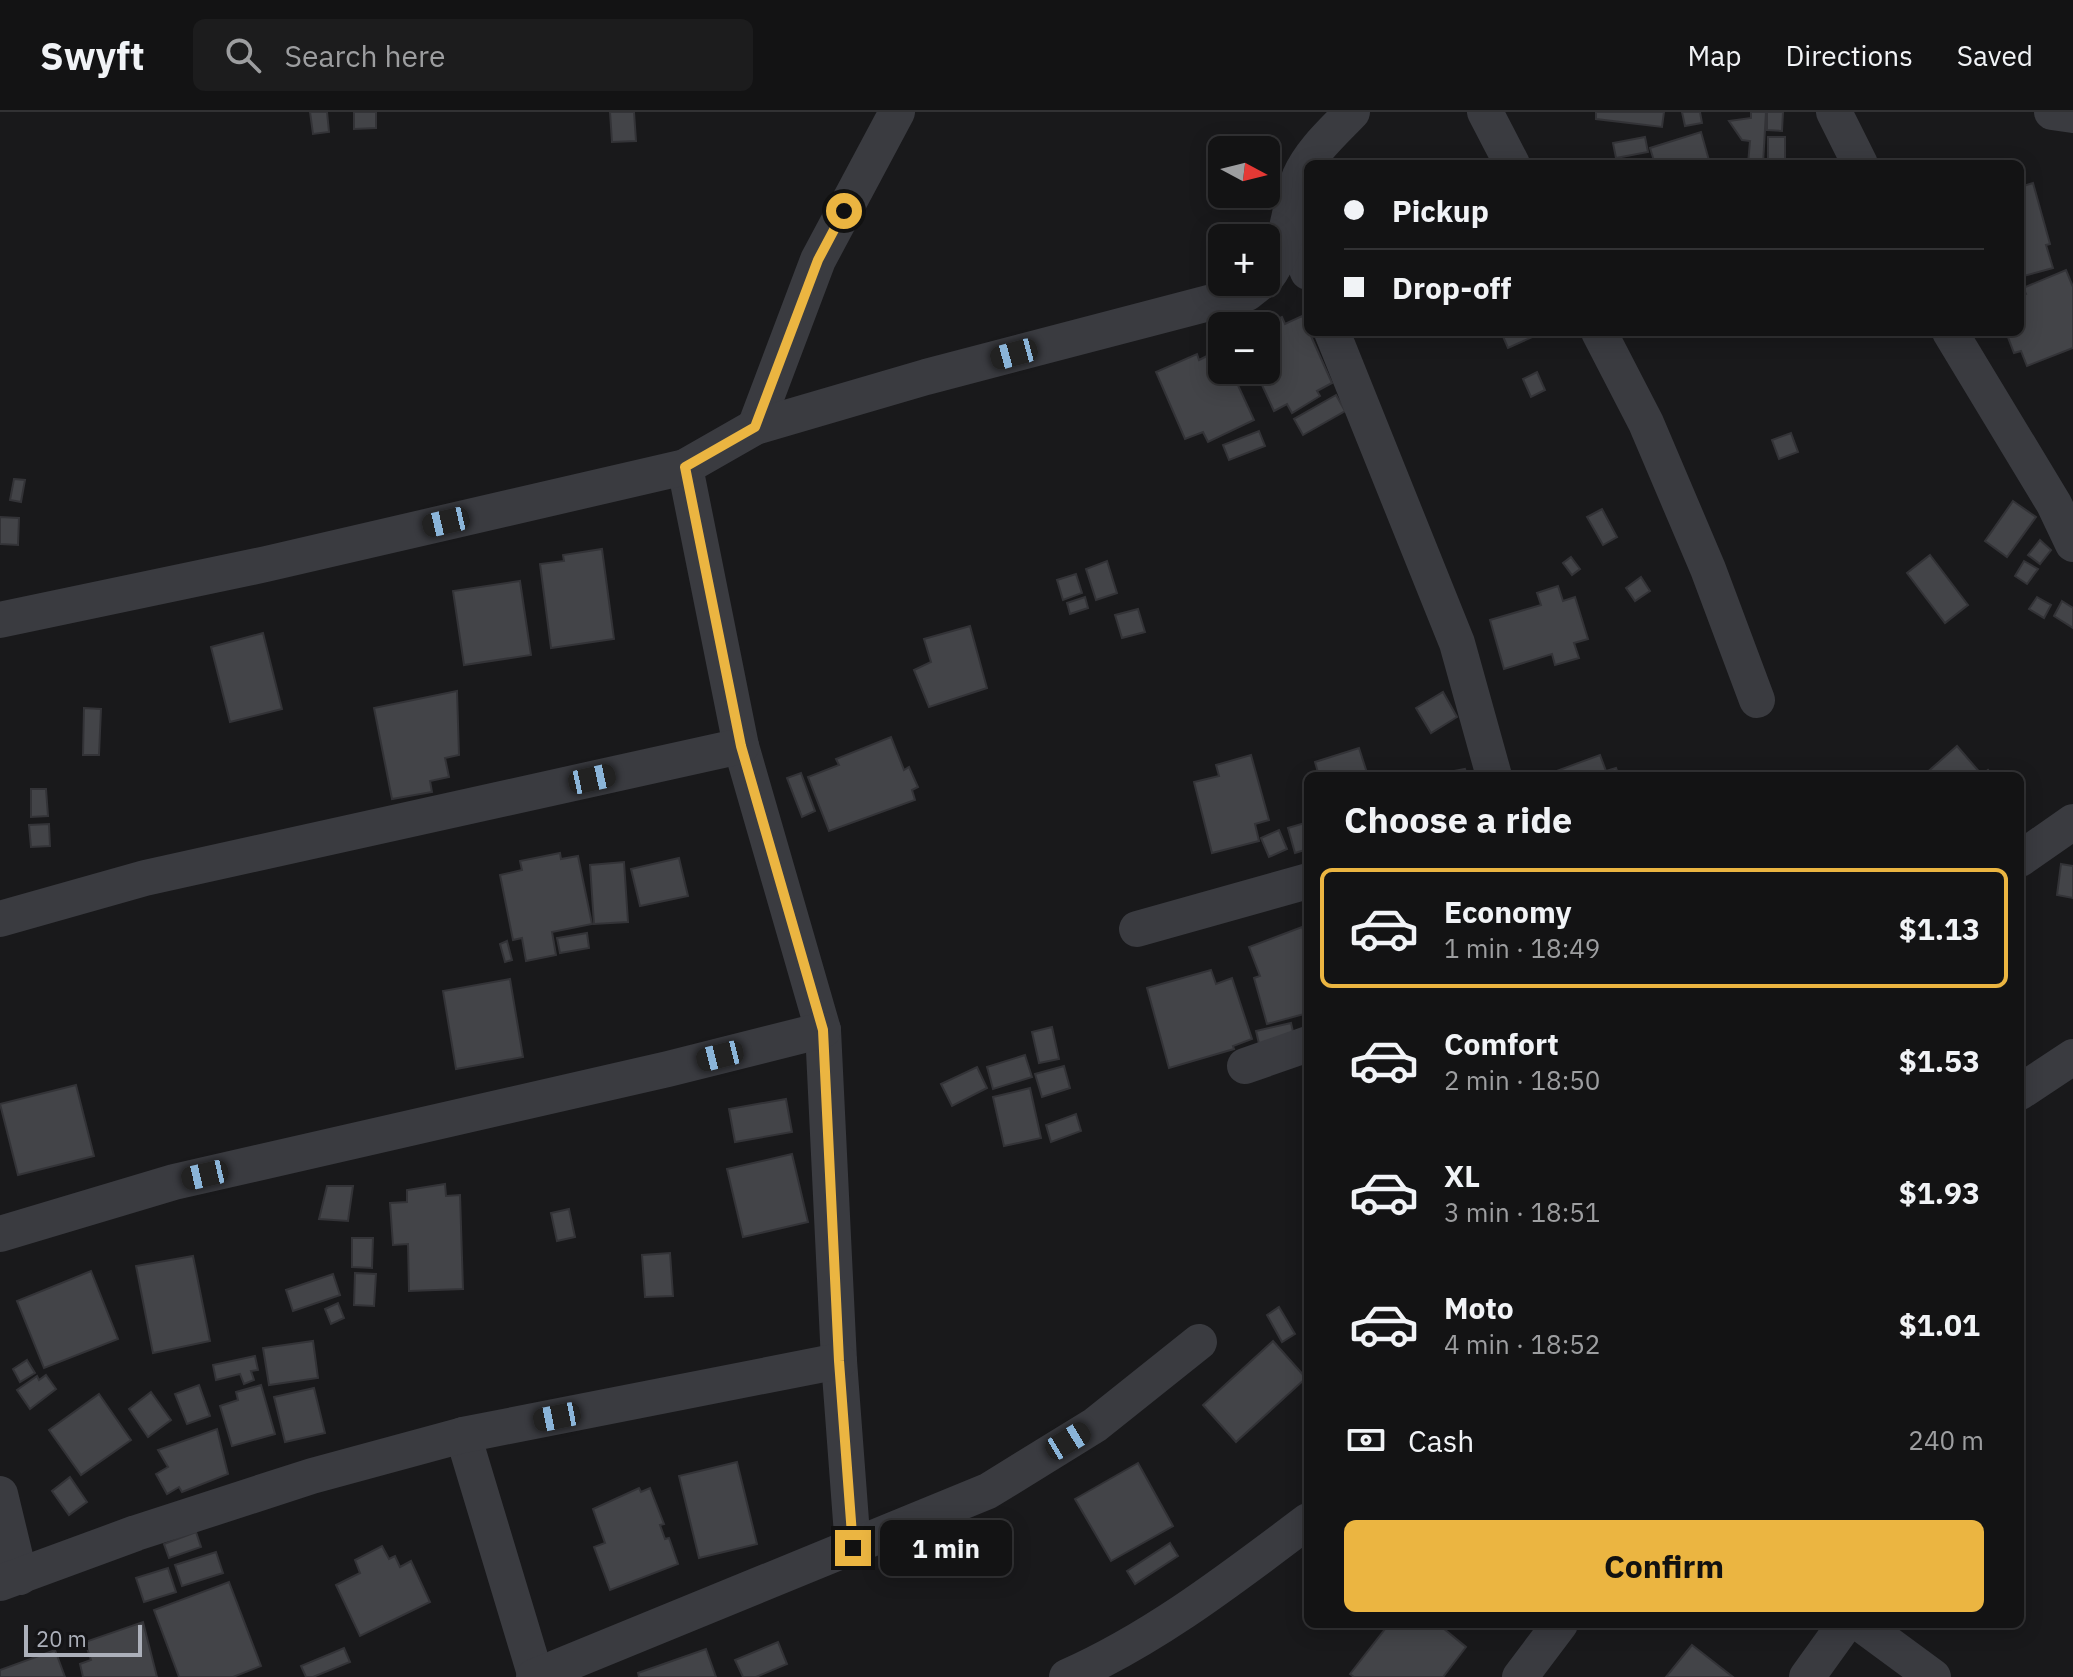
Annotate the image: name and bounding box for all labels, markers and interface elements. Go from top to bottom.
search box [193,19,753,91]
text: Swyft [40,31,145,80]
icon: search [221,33,265,77]
text: Search here [285,36,445,75]
text: Map [1687,37,1741,74]
text: Directions [1785,37,1913,74]
text: Saved [1957,37,2033,74]
north arrow [1208,136,1280,208]
map controls [1208,136,1280,384]
text: Pickup [1392,191,1489,230]
route start [826,193,862,229]
button: + [1208,224,1280,296]
text: Drop-off [1392,268,1511,307]
button: − [1208,312,1280,384]
car [988,336,1040,372]
car [420,505,472,539]
car [566,762,618,796]
text: Choose a ride [1344,796,1572,843]
icon: car [1348,892,1420,964]
text: Economy [1444,892,1572,931]
text: $1.13 [1899,909,1980,948]
text: 1 min · 18:49 [1444,931,1600,965]
icon: car [1348,1024,1420,1096]
text: Comfort [1444,1024,1559,1063]
car [694,1039,746,1073]
text: $1.53 [1899,1041,1980,1080]
text: 2 min · 18:50 [1444,1063,1600,1097]
icon: car [1348,1156,1420,1228]
text: XL [1444,1156,1480,1195]
car [179,1158,231,1192]
text: $1.93 [1899,1173,1980,1212]
text: 3 min · 18:51 [1444,1195,1600,1229]
icon: car [1348,1288,1420,1360]
text: Moto [1444,1288,1514,1327]
text: $1.01 [1899,1305,1980,1344]
text: 4 min · 18:52 [1444,1327,1600,1361]
car [531,1401,583,1433]
car [1041,1418,1095,1464]
icon: cash [1344,1418,1388,1462]
text: Cash [1408,1421,1474,1460]
text: 240 m [1908,1423,1984,1457]
callout: 1 min [881,1520,1013,1576]
button: Confirm [1344,1520,1984,1612]
route end [835,1530,871,1566]
text: 1 min [912,1531,980,1565]
scale bar [24,1621,142,1657]
text: 20 m [36,1624,87,1653]

